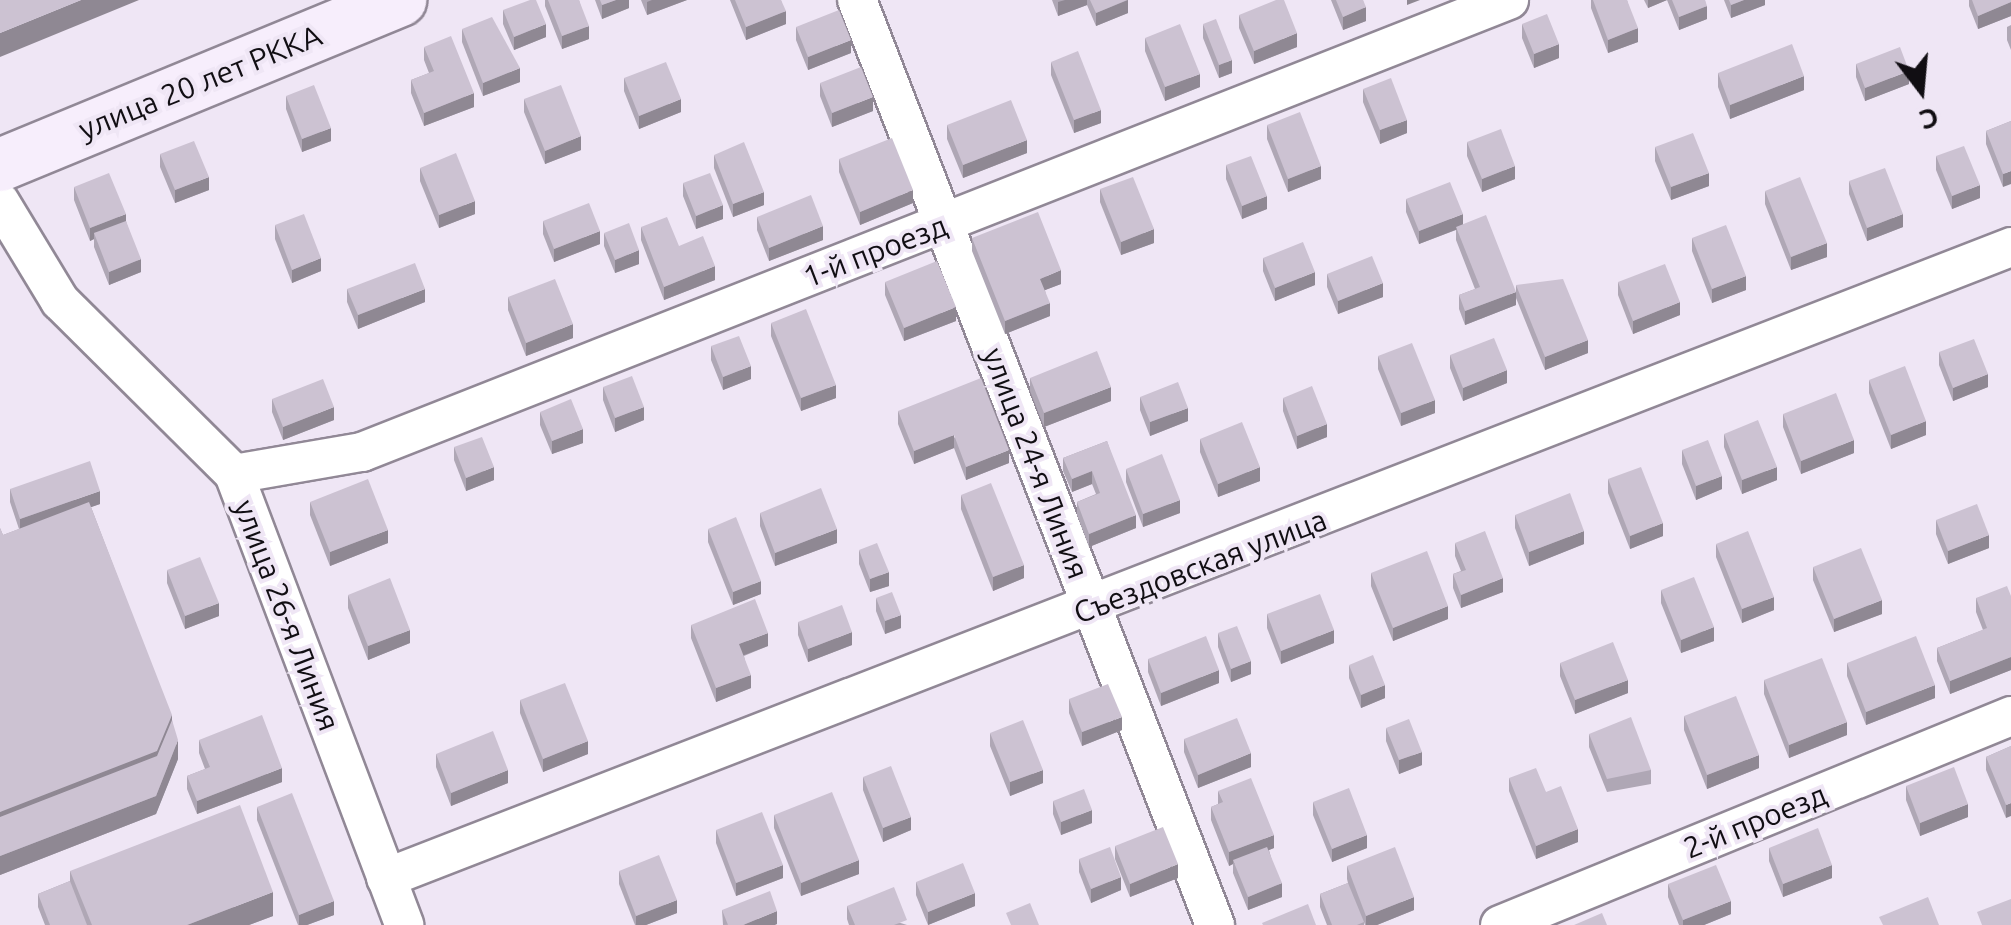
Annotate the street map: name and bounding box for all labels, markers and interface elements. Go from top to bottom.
street label: улица 20 лет РККА [73,17,327,147]
north arrow [1871,40,1971,140]
text: С [1917,102,1942,137]
street label: 1-й проезд [798,207,952,295]
street label: улица 24-я Линия [975,342,1097,584]
street label: улица 26-я Линия [226,494,348,736]
street label: Съездовская улица [1068,501,1332,631]
street label: 2-й проезд [1678,776,1832,866]

